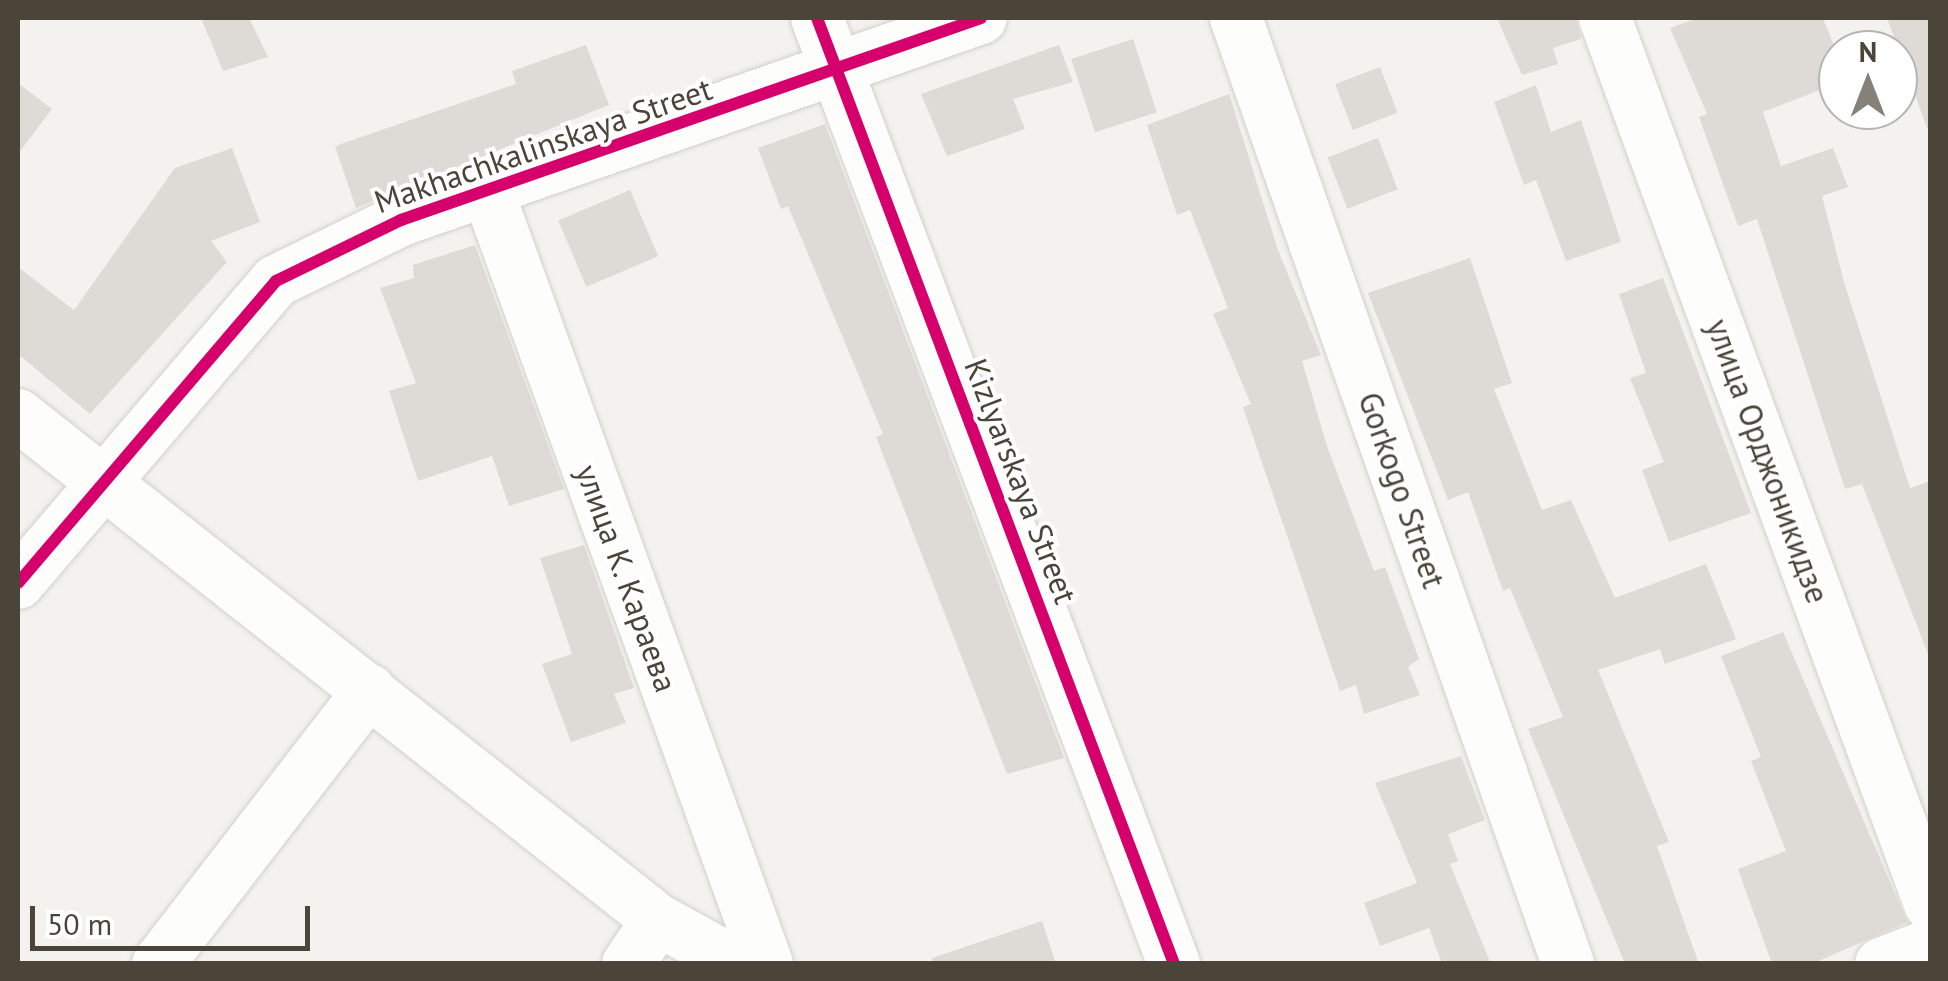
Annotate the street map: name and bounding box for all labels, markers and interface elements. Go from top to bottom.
north arrow [1818,30,1918,130]
text: N [1859,33,1877,70]
street label: Makhachkalinskaya Street [369,69,717,221]
street label: улица Орджоникидзе [1699,314,1837,608]
street label: Kizlyarskaya Street [957,353,1085,609]
street label: Gorkogo Street [1351,387,1453,593]
street label: улица К. Караева [568,458,686,698]
scale bar [35,886,315,948]
text: 50 m [47,904,112,943]

